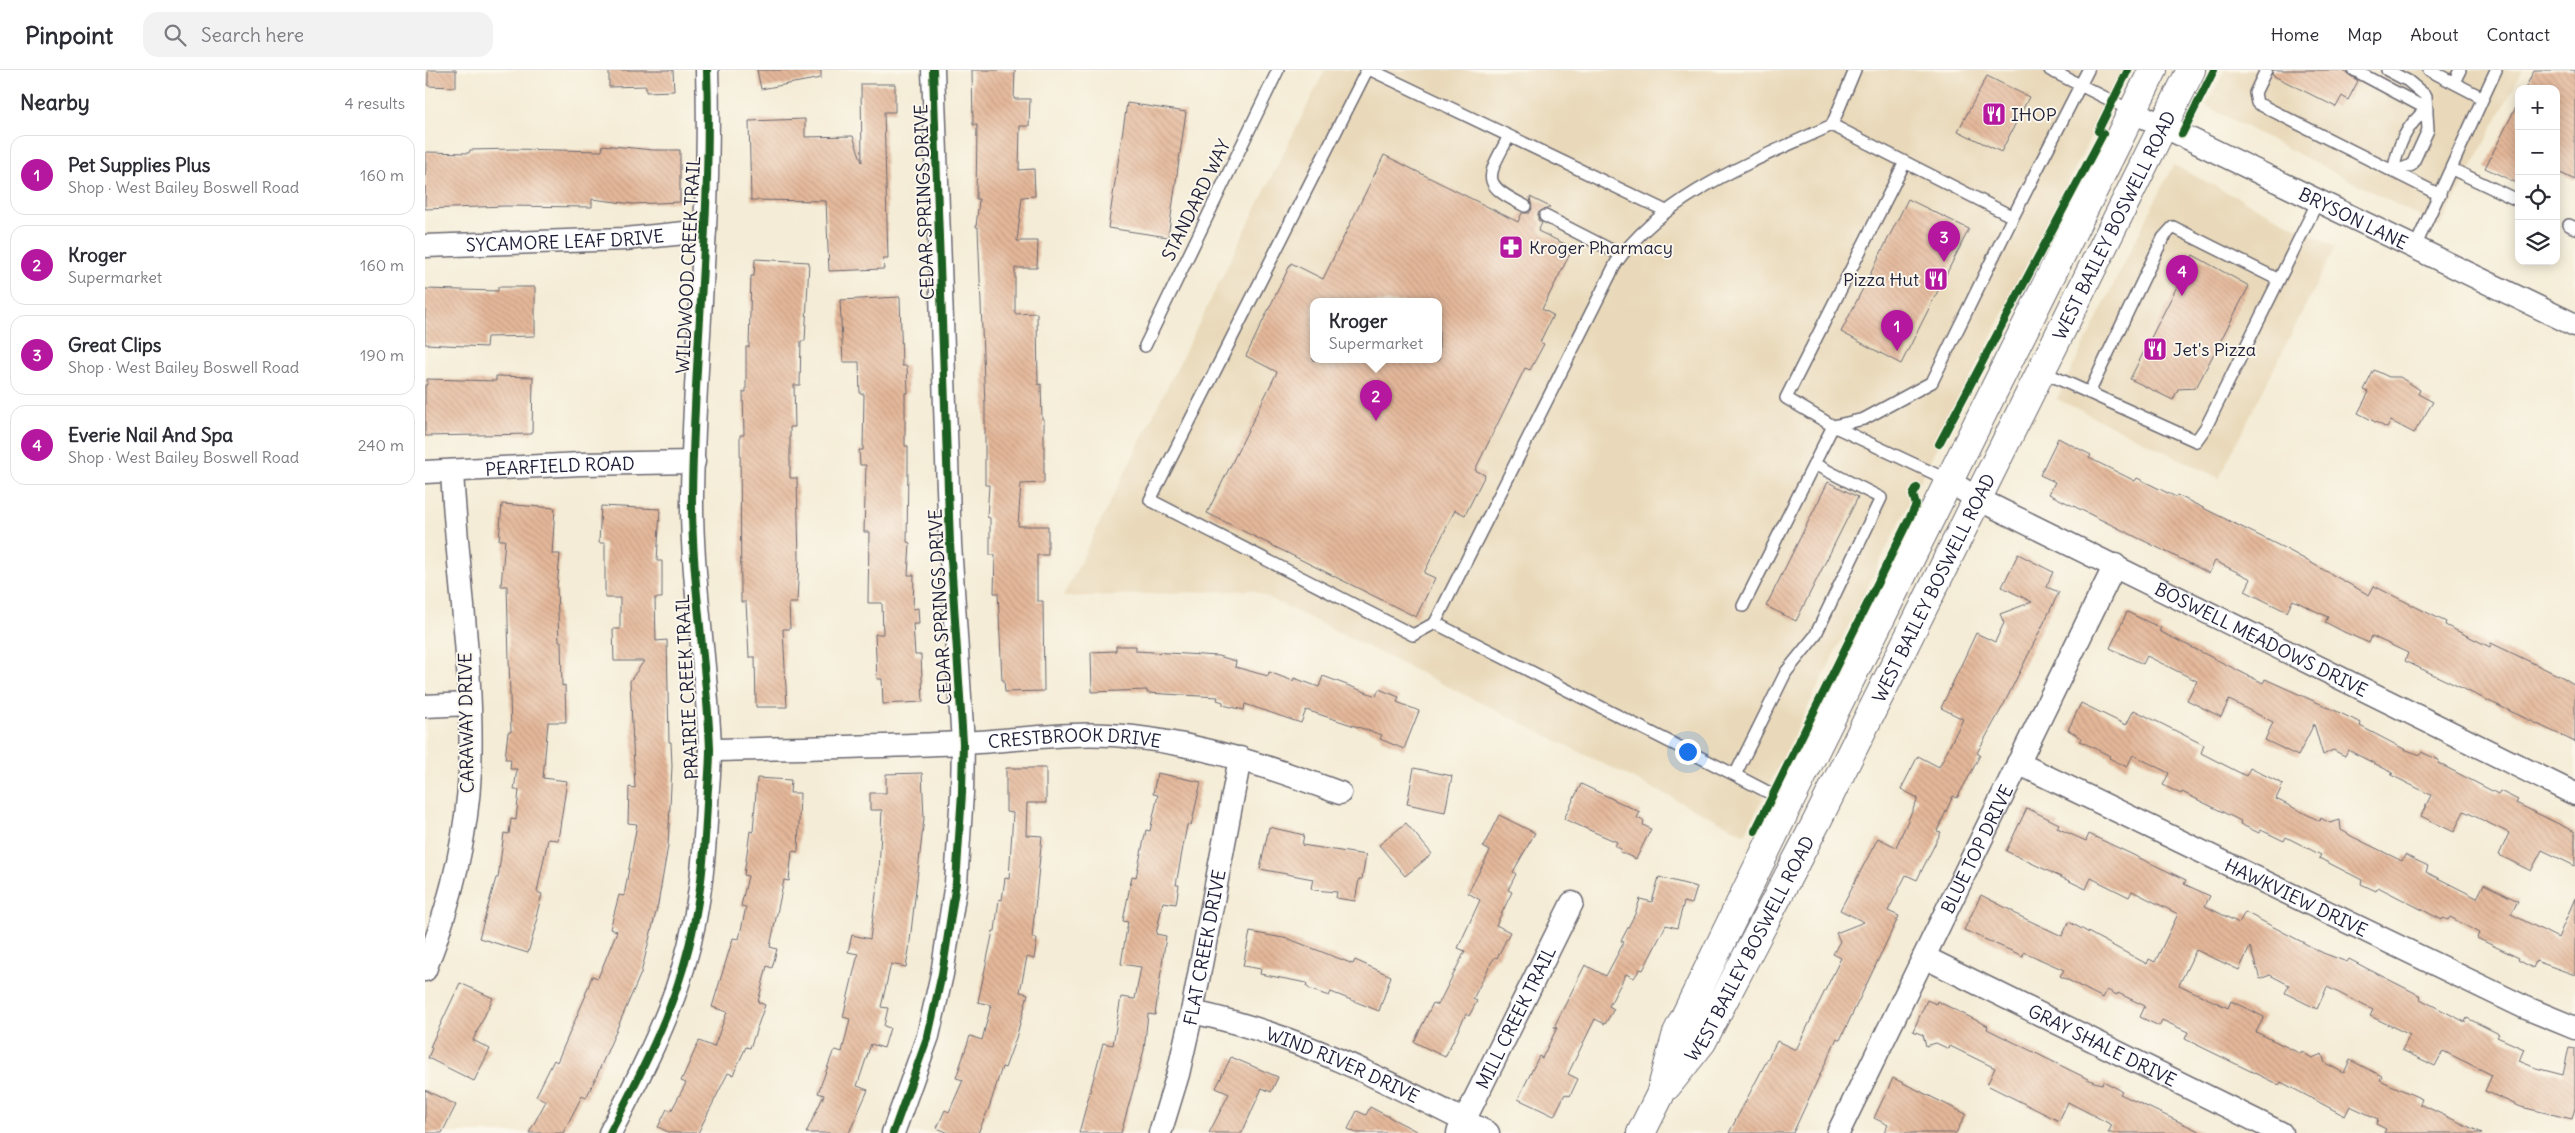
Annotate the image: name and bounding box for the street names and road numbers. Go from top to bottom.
street label: CEDAR SPRINGS DRIVE [909,104,939,300]
street label: WEST BAILEY BOSWELL ROAD [2047,107,2180,343]
street label: STANDARD WAY [1157,136,1235,264]
street label: WILDWOOD CREEK TRAIL [671,155,705,374]
street label: BRYSON LANE [2295,182,2412,254]
street label: SYCAMORE LEAF DRIVE [465,224,665,256]
street label: PEARFIELD ROAD [485,452,635,480]
street label: WEST BAILEY BOSWELL ROAD [1867,469,2000,706]
street label: CEDAR SPRINGS DRIVE [923,509,957,705]
street label: BOSWELL MEADOWS DRIVE [2151,577,2372,701]
street label: PRAIRIE CREEK TRAIL [671,593,703,780]
street label: CARAWAY DRIVE [453,652,479,794]
street label: CRESTBROOK DRIVE [987,723,1163,753]
street label: BLUE TOP DRIVE [1935,781,2018,917]
street label: WEST BAILEY BOSWELL ROAD [1680,832,1819,1066]
street label: HAWKVIEW DRIVE [2221,853,2371,941]
street label: FLAT CREEK DRIVE [1178,868,1230,1028]
street label: MILL CREEK TRAIL [1470,942,1560,1093]
street label: GRAY SHALE DRIVE [2024,999,2181,1091]
street label: WIND RIVER DRIVE [1263,1021,1423,1108]

